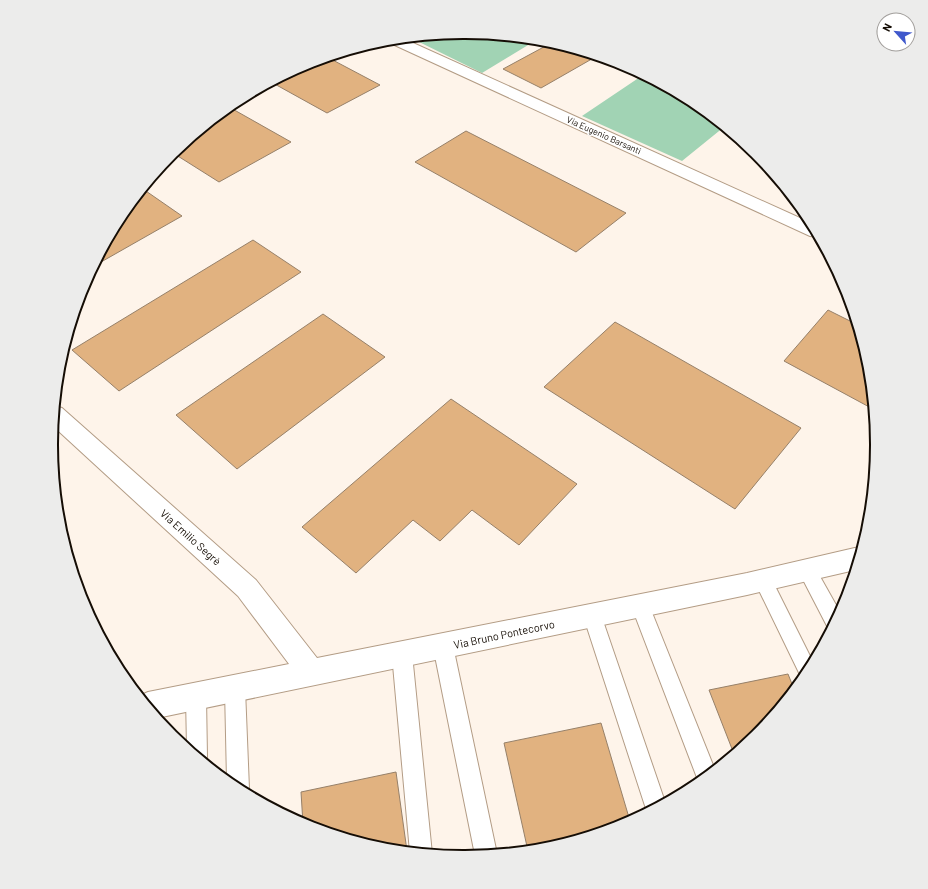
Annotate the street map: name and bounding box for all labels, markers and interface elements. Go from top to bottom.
north arrow [876,12,916,52]
text: N [879,21,894,33]
street label: Via Eugenio Barsanti [565,114,643,156]
street label: Via Emilio Segrè [158,506,224,568]
street label: Via Bruno Pontecorvo [452,617,556,651]

